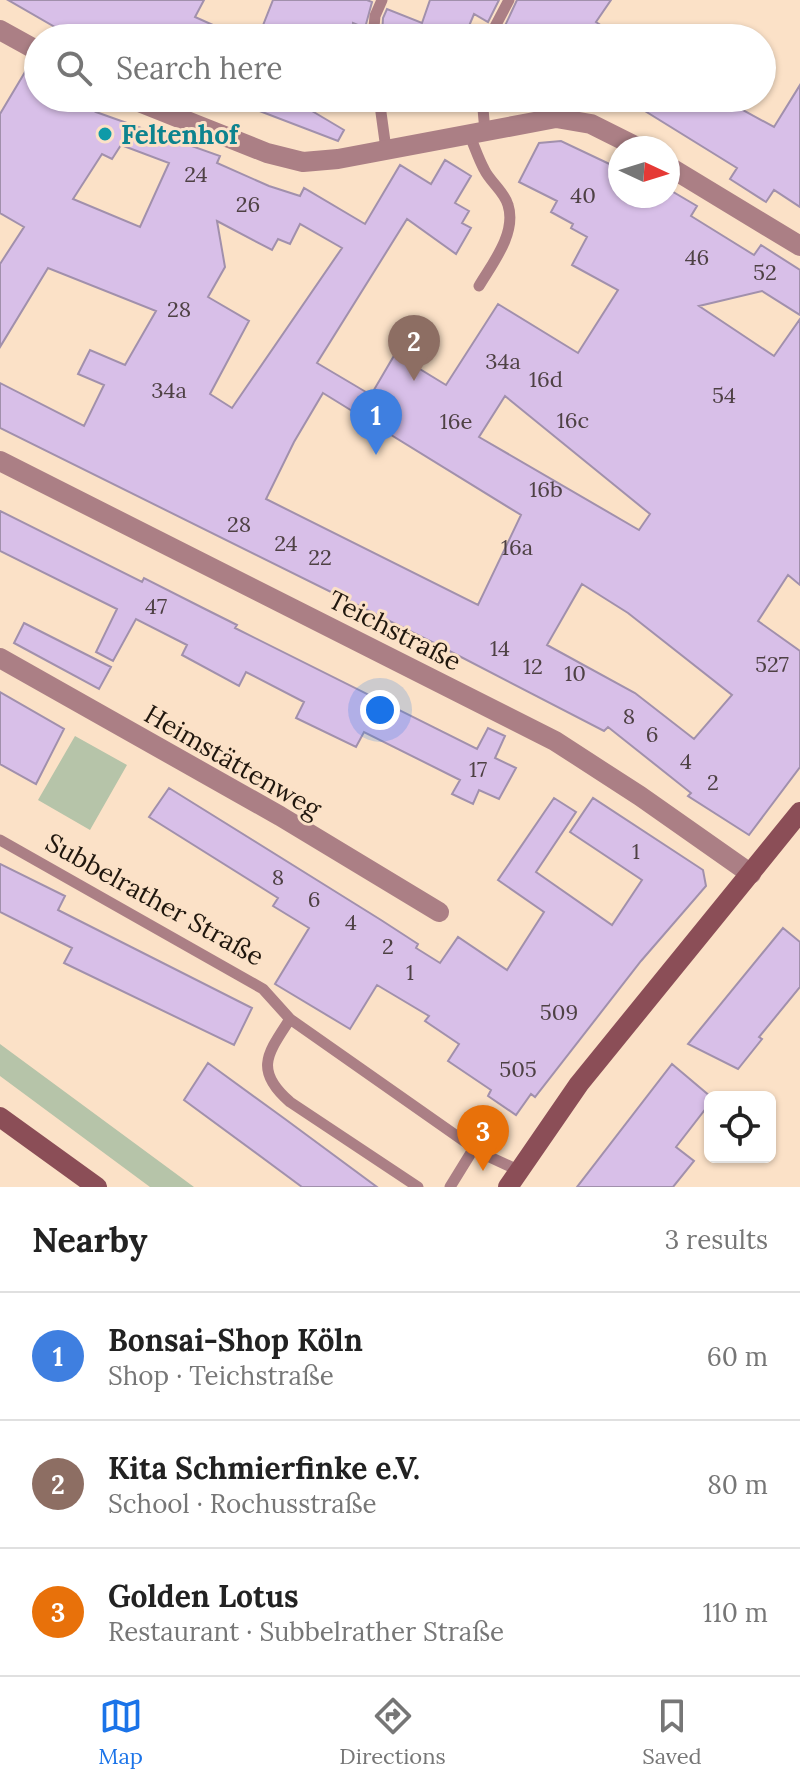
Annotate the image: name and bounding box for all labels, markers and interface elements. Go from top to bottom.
search box [24,24,776,112]
icon: search [52,46,96,90]
text: Search here [116,49,283,87]
place label: Feltenhof [121,118,241,151]
marker: Feltenhof [96,125,114,143]
north arrow [608,136,680,208]
house number: 24 [184,160,208,188]
house number: 40 [570,181,596,209]
house number: 26 [236,190,260,218]
house number: 46 [685,243,709,271]
house number: 52 [753,258,777,286]
house number: 28 [167,295,191,323]
pin: 2 [388,315,440,381]
house number: 34a [485,347,521,375]
house number: 16d [529,365,563,393]
house number: 34a [151,376,187,404]
house number: 54 [712,381,736,409]
pin: 1 [350,389,402,455]
house number: 16c [557,406,589,434]
house number: 16e [440,407,472,435]
house number: 16b [529,475,563,503]
house number: 28 [227,510,251,538]
house number: 24 [274,529,298,557]
house number: 16a [501,533,533,561]
house number: 22 [308,543,332,571]
street label: Teichstraße [323,582,467,678]
house number: 47 [145,592,167,620]
house number: 14 [490,634,510,662]
house number: 527 [755,650,789,678]
house number: 12 [523,652,543,680]
house number: 10 [564,659,586,687]
your location [360,690,400,730]
street label: Heimstättenweg [139,697,328,825]
house number: 8 [623,702,635,730]
house number: 6 [646,720,658,748]
house number: 4 [680,747,692,775]
house number: 17 [469,755,487,783]
house number: 2 [707,768,719,796]
street label: Subbelrather Straße [40,825,270,973]
house number: 1 [632,837,640,865]
house number: 8 [272,863,284,891]
house number: 6 [308,885,320,913]
house number: 4 [345,908,357,936]
house number: 2 [382,932,394,960]
house number: 1 [406,958,414,986]
house number: 509 [540,998,578,1026]
house number: 505 [499,1055,537,1083]
map controls [704,1091,776,1163]
button: locate [704,1091,776,1163]
pin: 3 [457,1105,509,1171]
text: Nearby [32,1218,148,1261]
text: 3 results [665,1223,768,1256]
text: Bonsai-Shop Köln [108,1321,363,1359]
text: 1 [53,1340,63,1373]
text: 60 m [707,1340,768,1373]
text: Shop · Teichstraße [108,1359,334,1392]
text: Kita Schmierfinke e.V. [108,1449,420,1487]
text: 2 [51,1468,65,1501]
text: 80 m [707,1468,768,1501]
text: School · Rochusstraße [108,1487,377,1520]
text: Golden Lotus [108,1577,298,1615]
text: 3 [51,1596,65,1629]
text: 110 m [703,1596,768,1629]
text: Restaurant · Subbelrather Straße [108,1615,504,1648]
tab: Map [98,1694,143,1770]
tab: Directions [339,1694,446,1770]
tab: Saved [642,1694,702,1770]

